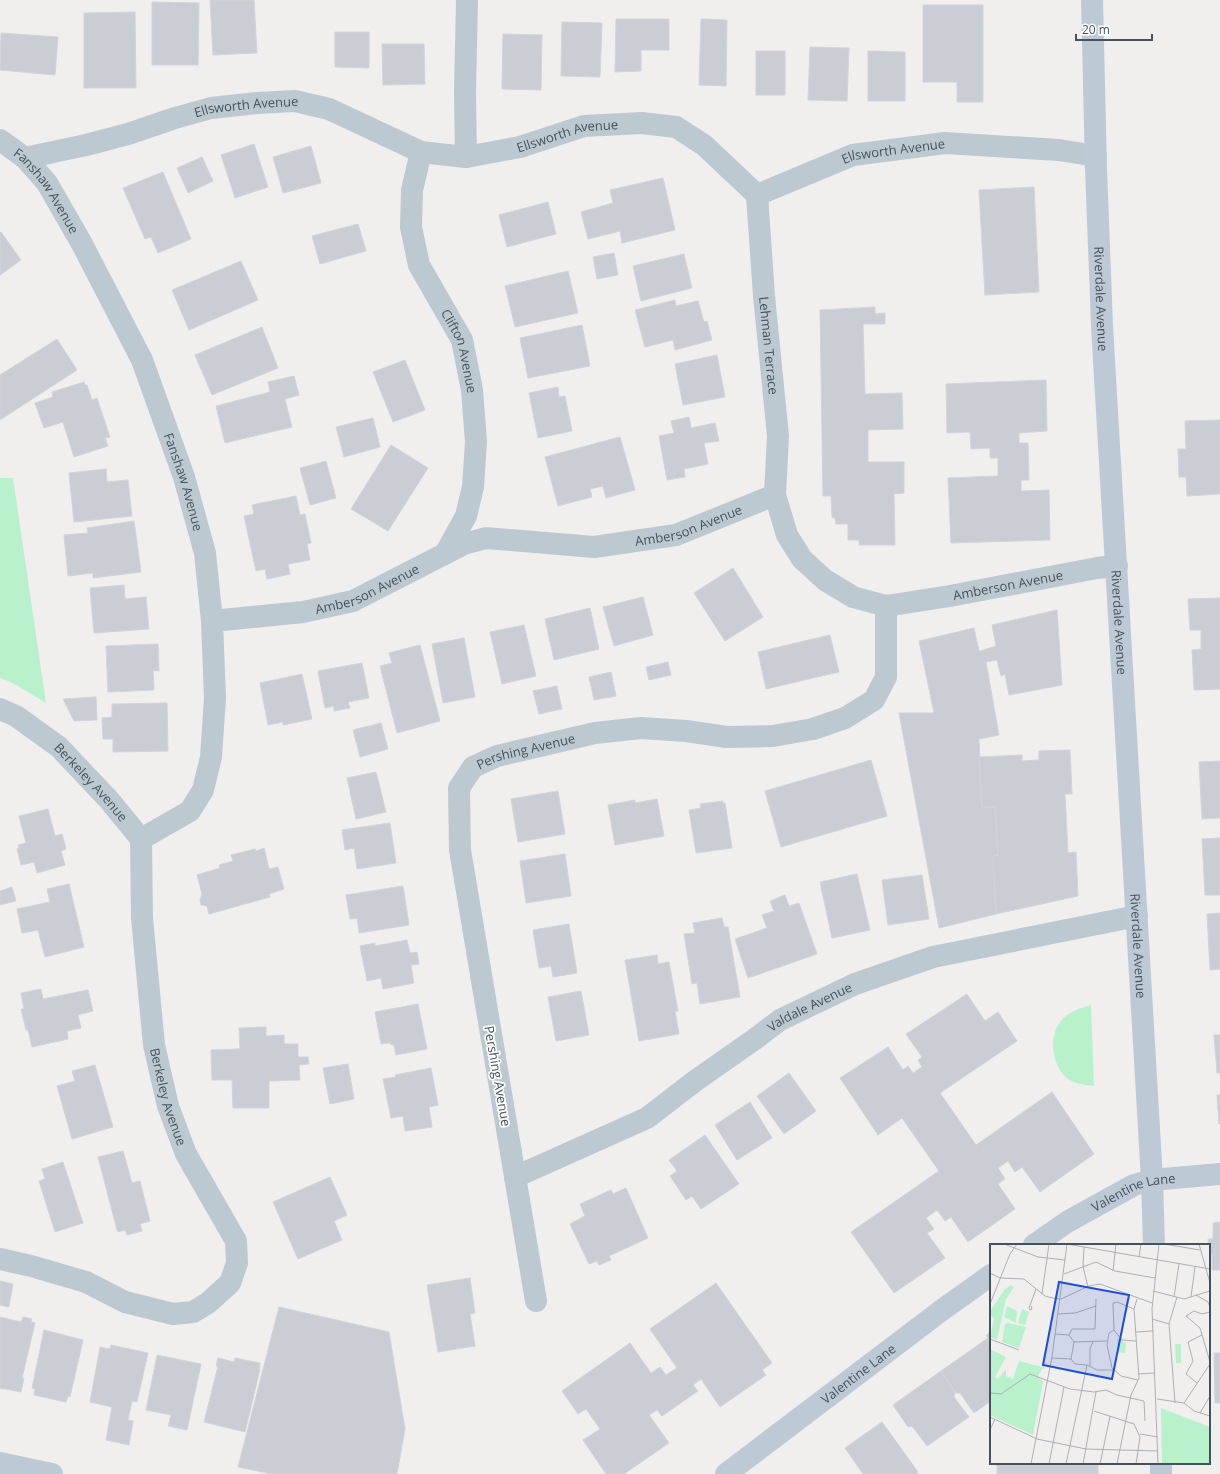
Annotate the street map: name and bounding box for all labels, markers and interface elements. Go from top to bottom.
scale bar [1076,16,1152,42]
text: 20 m [1082,21,1110,38]
street label: Ellsworth Avenue [192,92,299,121]
street label: Ellsworth Avenue [514,115,619,157]
street label: Ellsworth Avenue [839,134,946,168]
street label: Fanshaw Avenue [10,144,83,237]
street label: Riverdale Avenue [1090,246,1112,352]
street label: Lehman Terrace [755,296,783,395]
street label: Clifton Avenue [437,306,481,395]
street label: Fanshaw Avenue [160,430,208,533]
street label: Amberson Avenue [634,500,745,550]
street label: Amberson Avenue [314,560,422,618]
street label: Amberson Avenue [951,566,1065,604]
street label: Riverdale Avenue [1107,569,1131,675]
street label: Pershing Avenue [473,729,577,773]
street label: Berkeley Avenue [50,739,132,825]
street label: Riverdale Avenue [1126,893,1150,999]
street label: Valdale Avenue [763,978,855,1036]
street label: Pershing Avenue [480,1024,516,1128]
street label: Berkeley Avenue [146,1046,191,1148]
street label: Valentine Lane [1088,1169,1176,1216]
inset map [990,1244,1210,1464]
street label: Valentine Lane [817,1339,899,1408]

